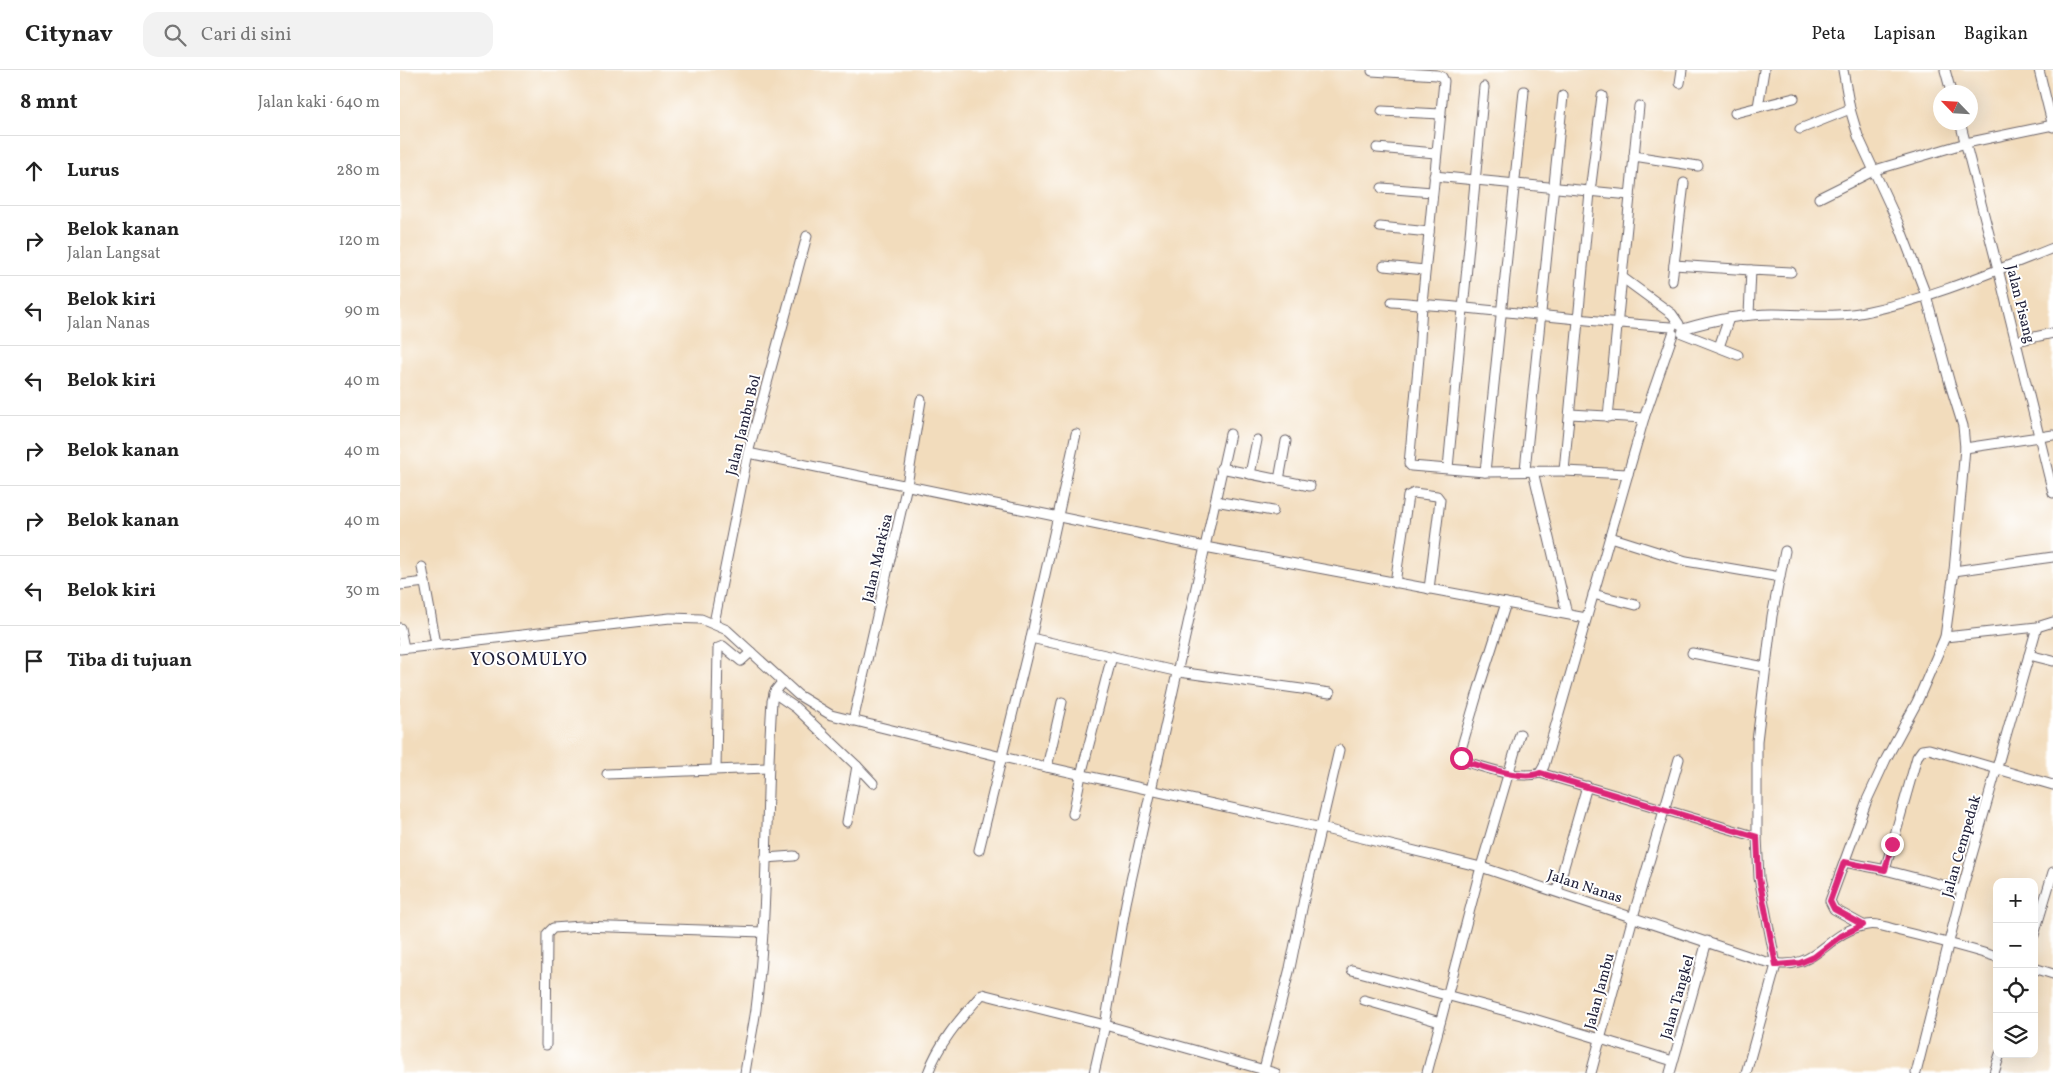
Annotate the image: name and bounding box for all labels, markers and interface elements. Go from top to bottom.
search box [143,12,493,57]
text: Citynav [25,18,113,52]
icon: search [161,21,189,49]
text: Cari di sini [201,22,291,48]
text: Peta [1812,22,1845,47]
text: Lapisan [1873,22,1936,47]
text: Bagikan [1964,22,2028,47]
north arrow [1933,85,1978,130]
text: 8 mnt [20,88,78,117]
text: Jalan kaki · 640 m [258,92,380,114]
icon: ahead [20,157,48,185]
text: Lurus [67,158,119,184]
text: 280 m [336,160,380,182]
text: Belok kanan [67,217,179,243]
icon: right [20,227,48,255]
text: 120 m [338,230,380,252]
text: Jalan Langsat [67,243,161,265]
street label: Jalan Pisang [2000,263,2039,346]
text: Belok kiri [67,287,156,313]
icon: left [20,297,48,325]
text: 90 m [344,300,380,322]
text: Jalan Nanas [67,313,150,335]
icon: left [20,367,48,395]
text: Belok kiri [67,368,156,394]
text: 40 m [344,370,380,392]
street label: Jalan Jambu Bol [722,373,767,478]
icon: right [20,437,48,465]
text: Belok kanan [67,438,179,464]
text: 40 m [344,440,380,462]
icon: right [20,507,48,535]
text: Belok kanan [67,508,179,534]
text: 40 m [344,510,380,532]
street label: Jalan Markisa [858,512,899,605]
icon: left [20,577,48,605]
text: Belok kiri [67,578,156,604]
text: 30 m [345,580,380,602]
icon: arrive [20,647,48,675]
text: Tiba di tujuan [67,648,192,674]
district label: YOSOMULYO [470,648,588,673]
route start [1450,747,1473,770]
street label: Jalan Cempedak [1938,792,1987,900]
route end [1881,833,1904,856]
street label: Jalan Nanas [1544,865,1625,909]
map controls [1993,878,2038,1058]
button: + [1993,878,2038,923]
button: − [1993,923,2038,968]
street label: Jalan Jambu [1580,951,1621,1032]
street label: Jalan Tangkel [1656,953,1701,1042]
button: locate [1993,968,2038,1013]
button: layers [1993,1013,2038,1058]

